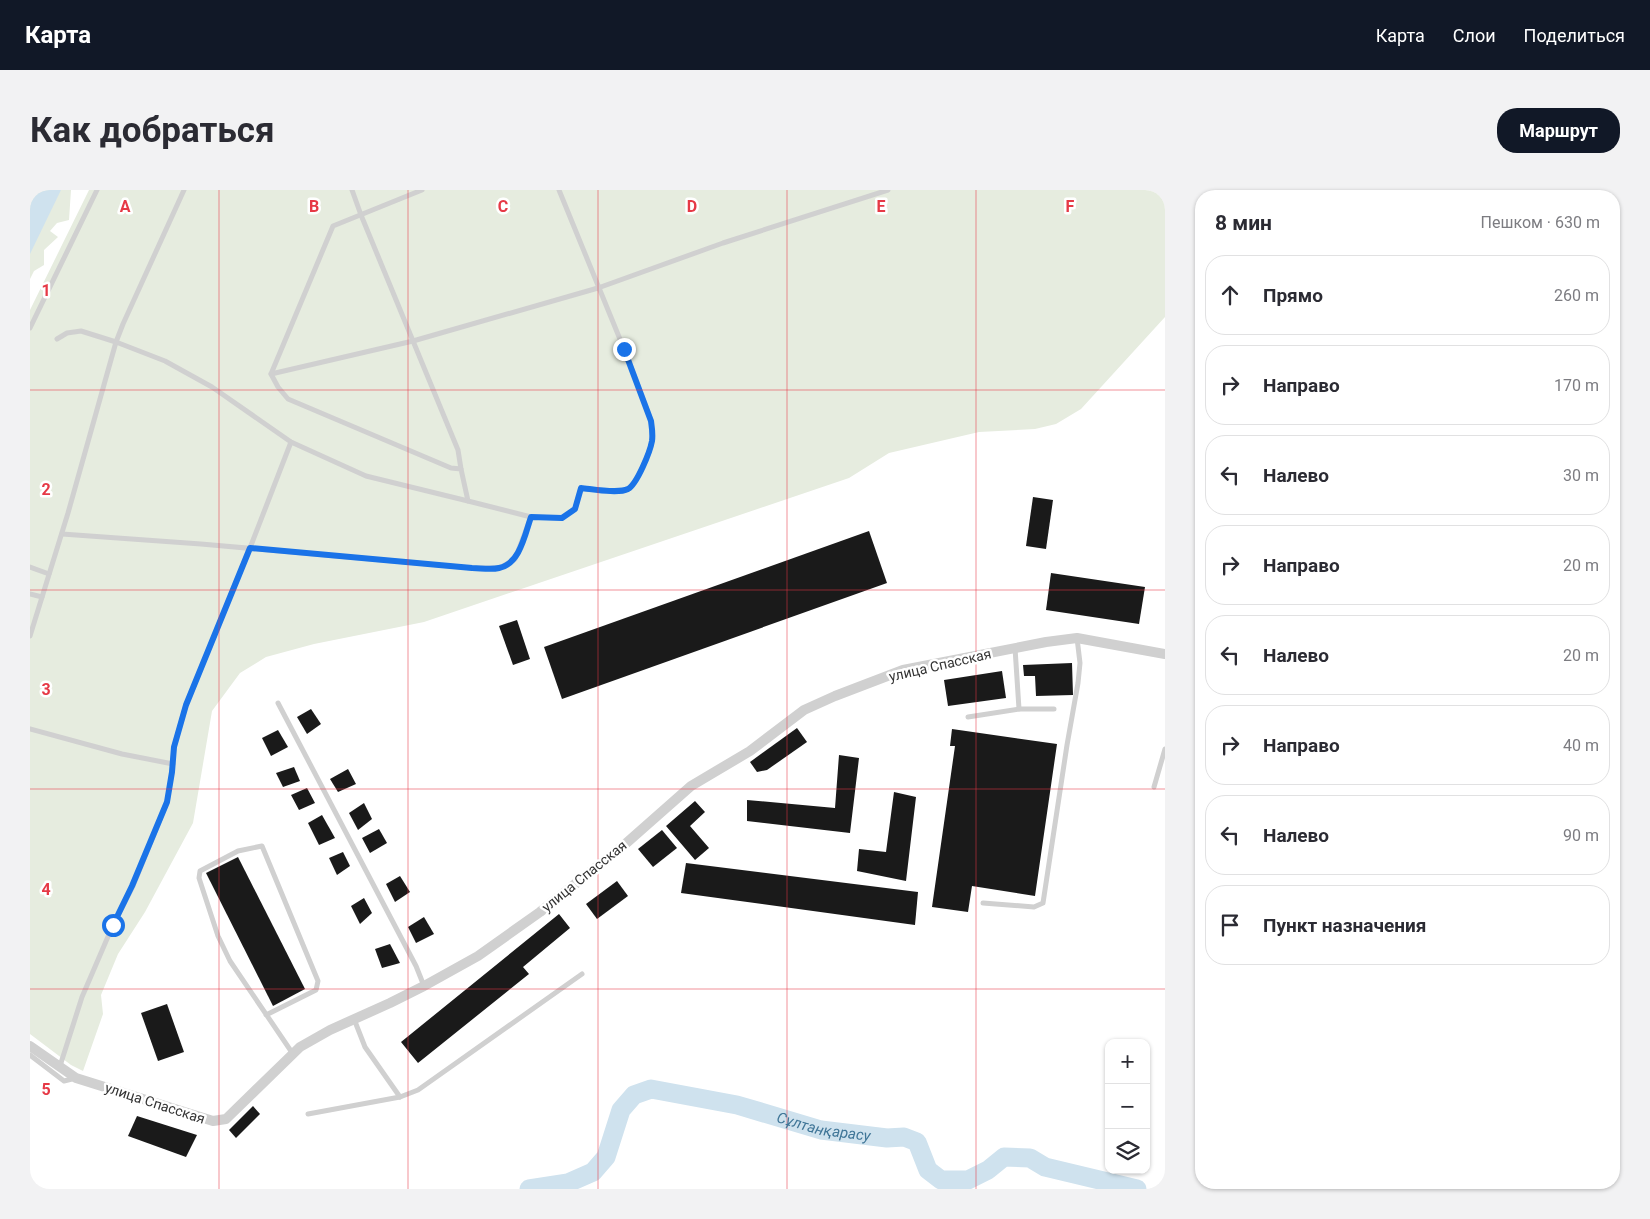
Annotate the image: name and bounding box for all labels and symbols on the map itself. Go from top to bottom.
text: A [120,197,131,216]
text: B [309,197,319,216]
text: C [498,197,508,216]
text: D [687,197,697,216]
text: E [877,197,886,216]
text: F [1066,197,1075,216]
text: 1 [41,281,51,300]
route end [613,338,636,361]
text: 2 [41,480,51,499]
street label: улица Спасская [887,645,993,685]
text: 3 [41,680,51,699]
street label: улица Спасская [538,837,630,915]
text: 4 [41,880,51,899]
route start [102,914,125,937]
street label: улица Спасская [103,1079,207,1127]
text: 5 [41,1080,51,1099]
water label: Сұлтанқарасу [775,1108,873,1145]

